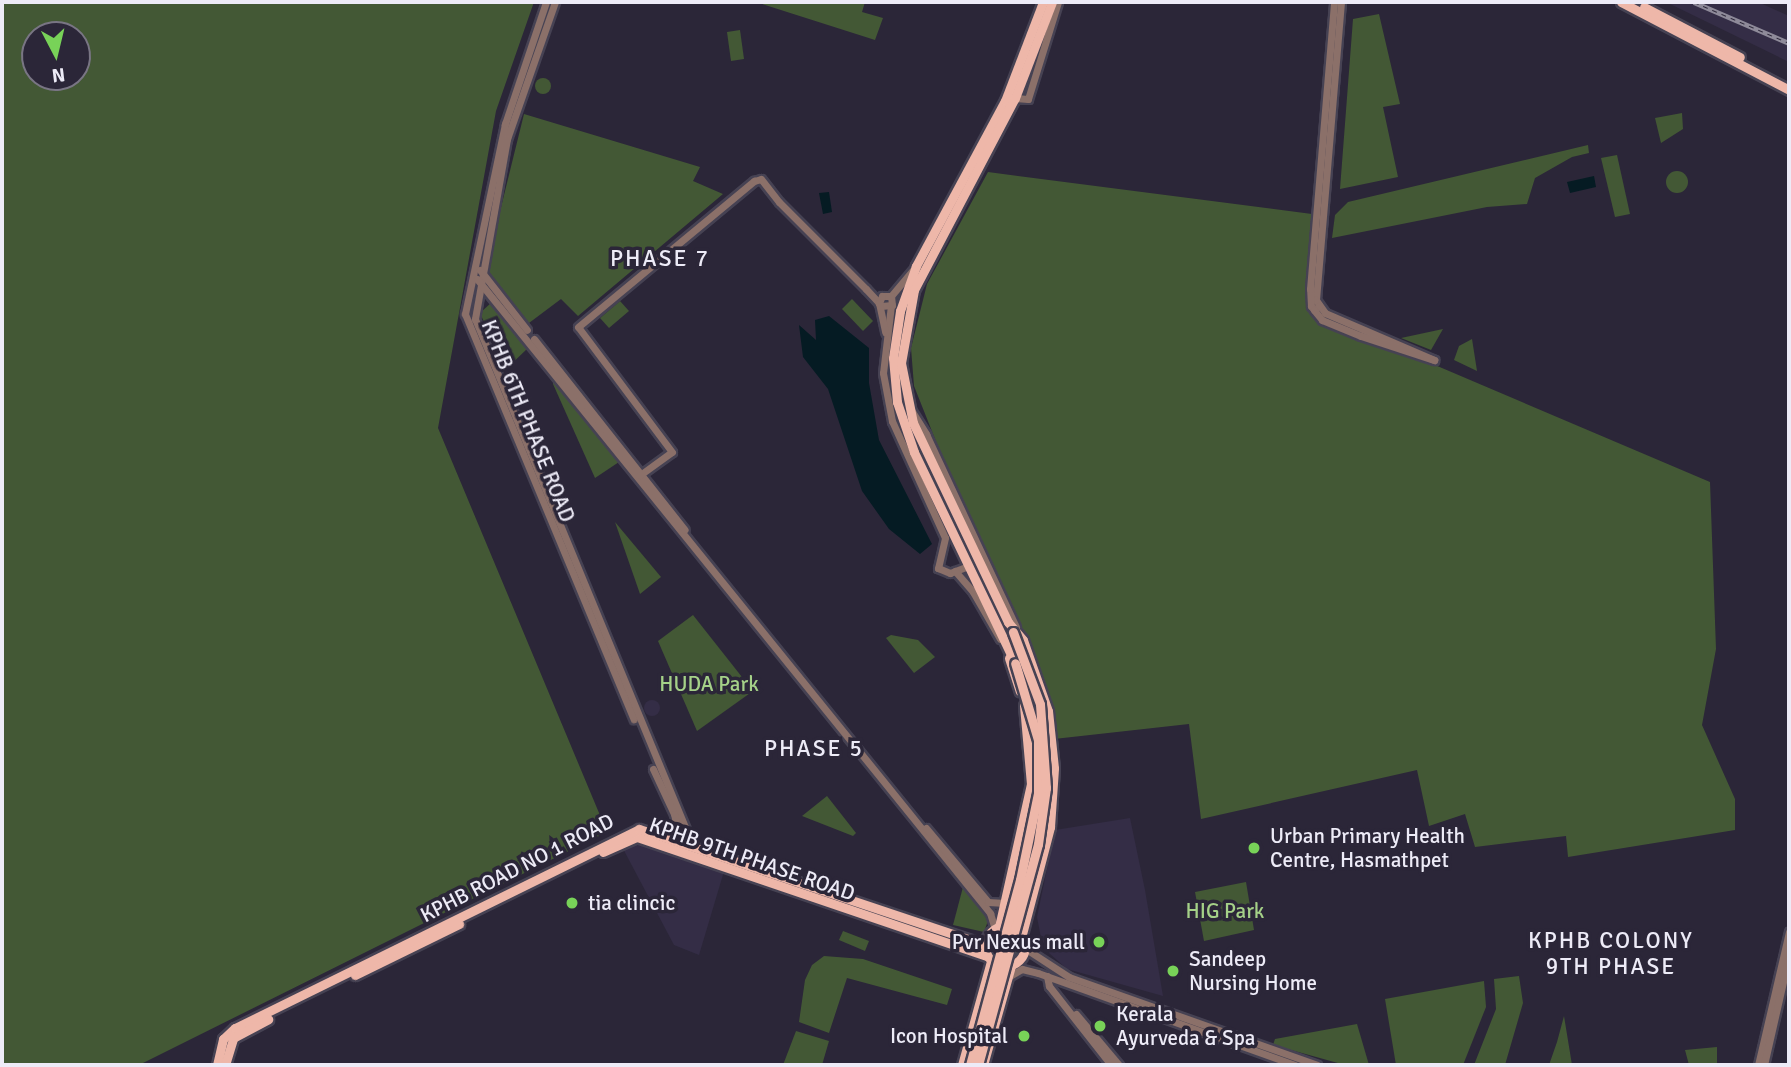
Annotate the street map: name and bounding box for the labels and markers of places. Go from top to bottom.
place label: Urban Primary Health Centre, Hasmathpet [1270,823,1465,873]
marker: Urban Primary Health Centre, Hasmathpet [1244,838,1264,858]
place label: tia clincic [588,890,675,916]
marker: tia clincic [562,893,582,913]
place label: Pvr Nexus mall [952,929,1085,955]
marker: Pvr Nexus mall [1091,934,1107,950]
place label: Sandeep Nursing Home [1189,946,1317,996]
marker: Sandeep Nursing Home [1163,961,1183,981]
place label: Kerala Ayurveda & Spa [1116,1001,1256,1051]
marker: Kerala Ayurveda & Spa [1090,1016,1110,1036]
place label: Icon Hospital [890,1023,1008,1049]
marker: Icon Hospital [1014,1026,1034,1046]

